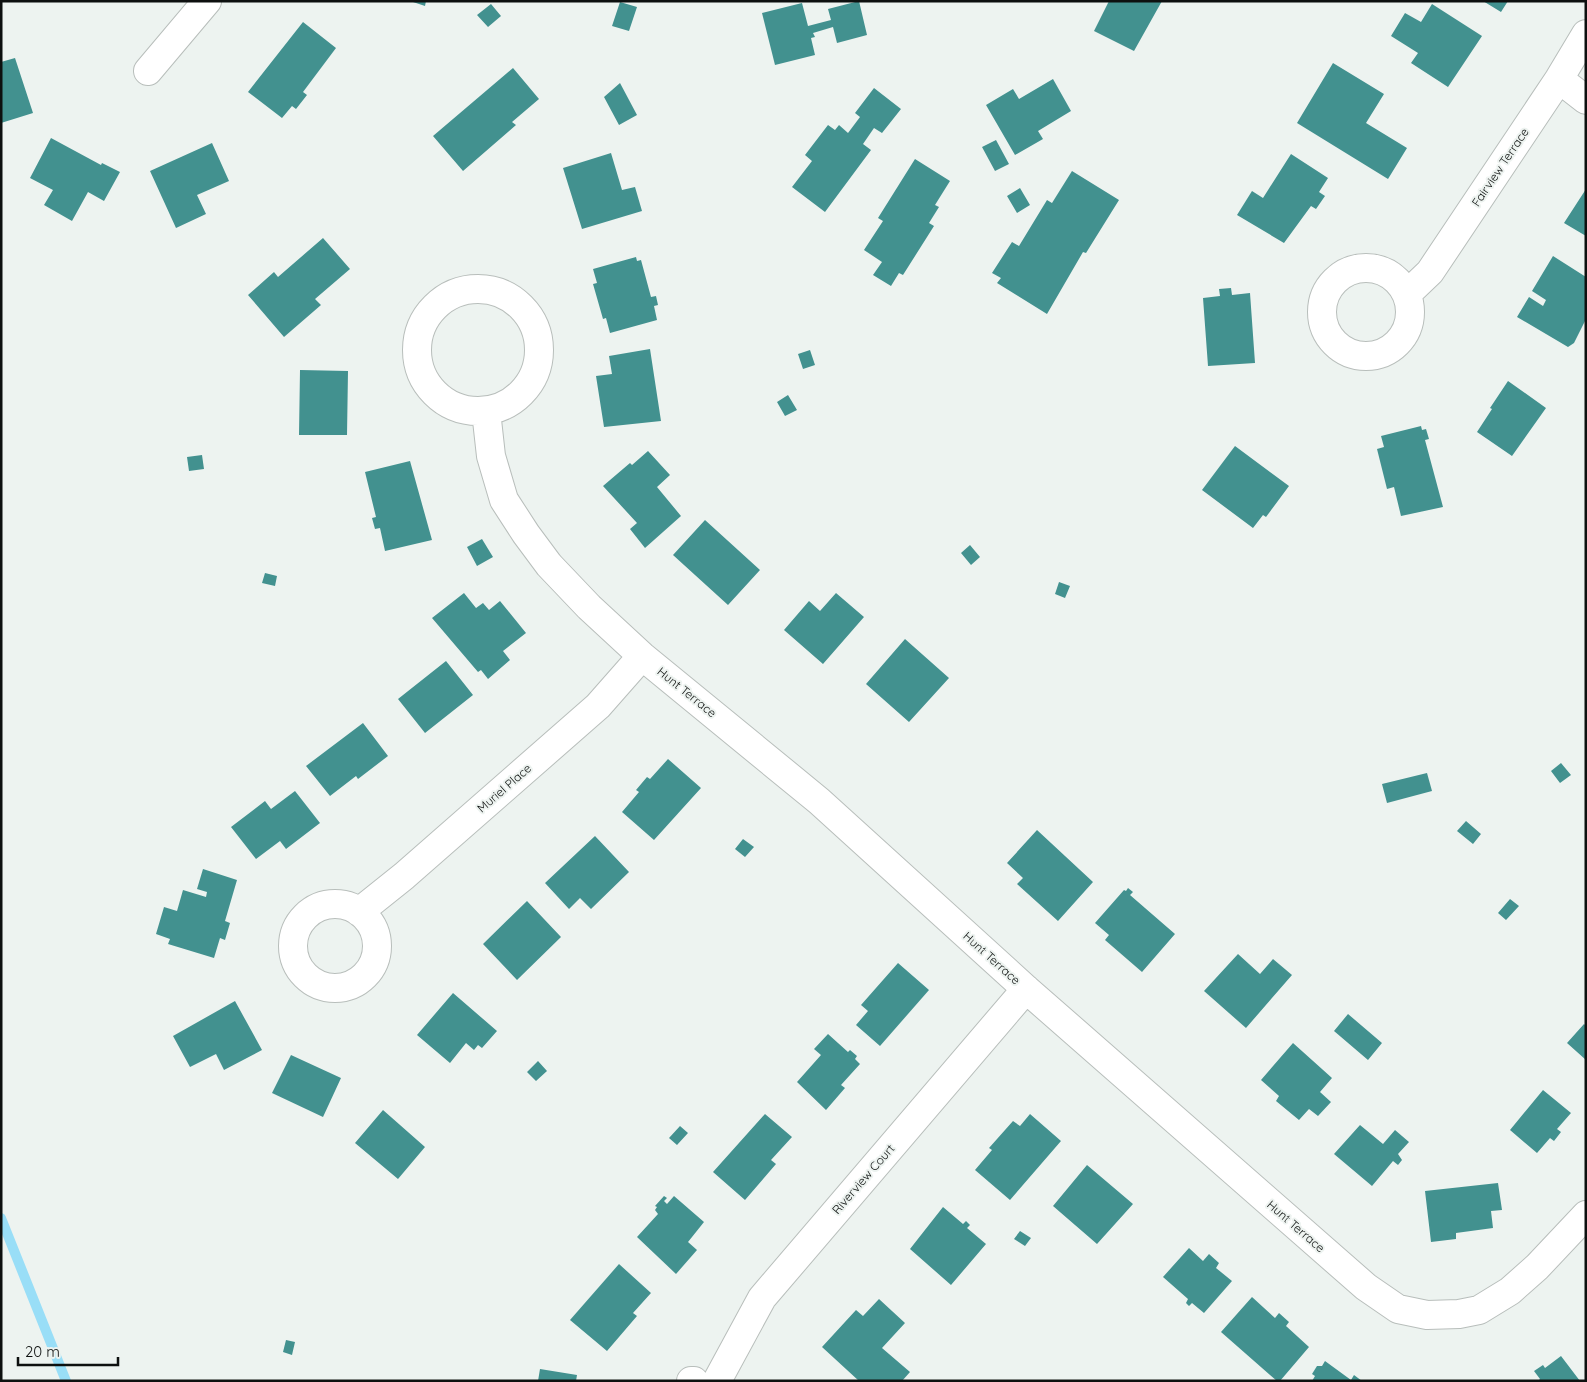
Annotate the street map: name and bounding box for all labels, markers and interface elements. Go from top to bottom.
street label: Fairview Terrace [1468,125,1532,209]
street label: Hunt Terrace [654,664,720,721]
street label: Muriel Place [474,760,534,816]
street label: Hunt Terrace [960,928,1024,988]
street label: Riverview Court [829,1141,897,1217]
street label: Hunt Terrace [1264,1197,1328,1255]
scale bar [18,1334,118,1366]
text: 20 m [25,1342,60,1361]

